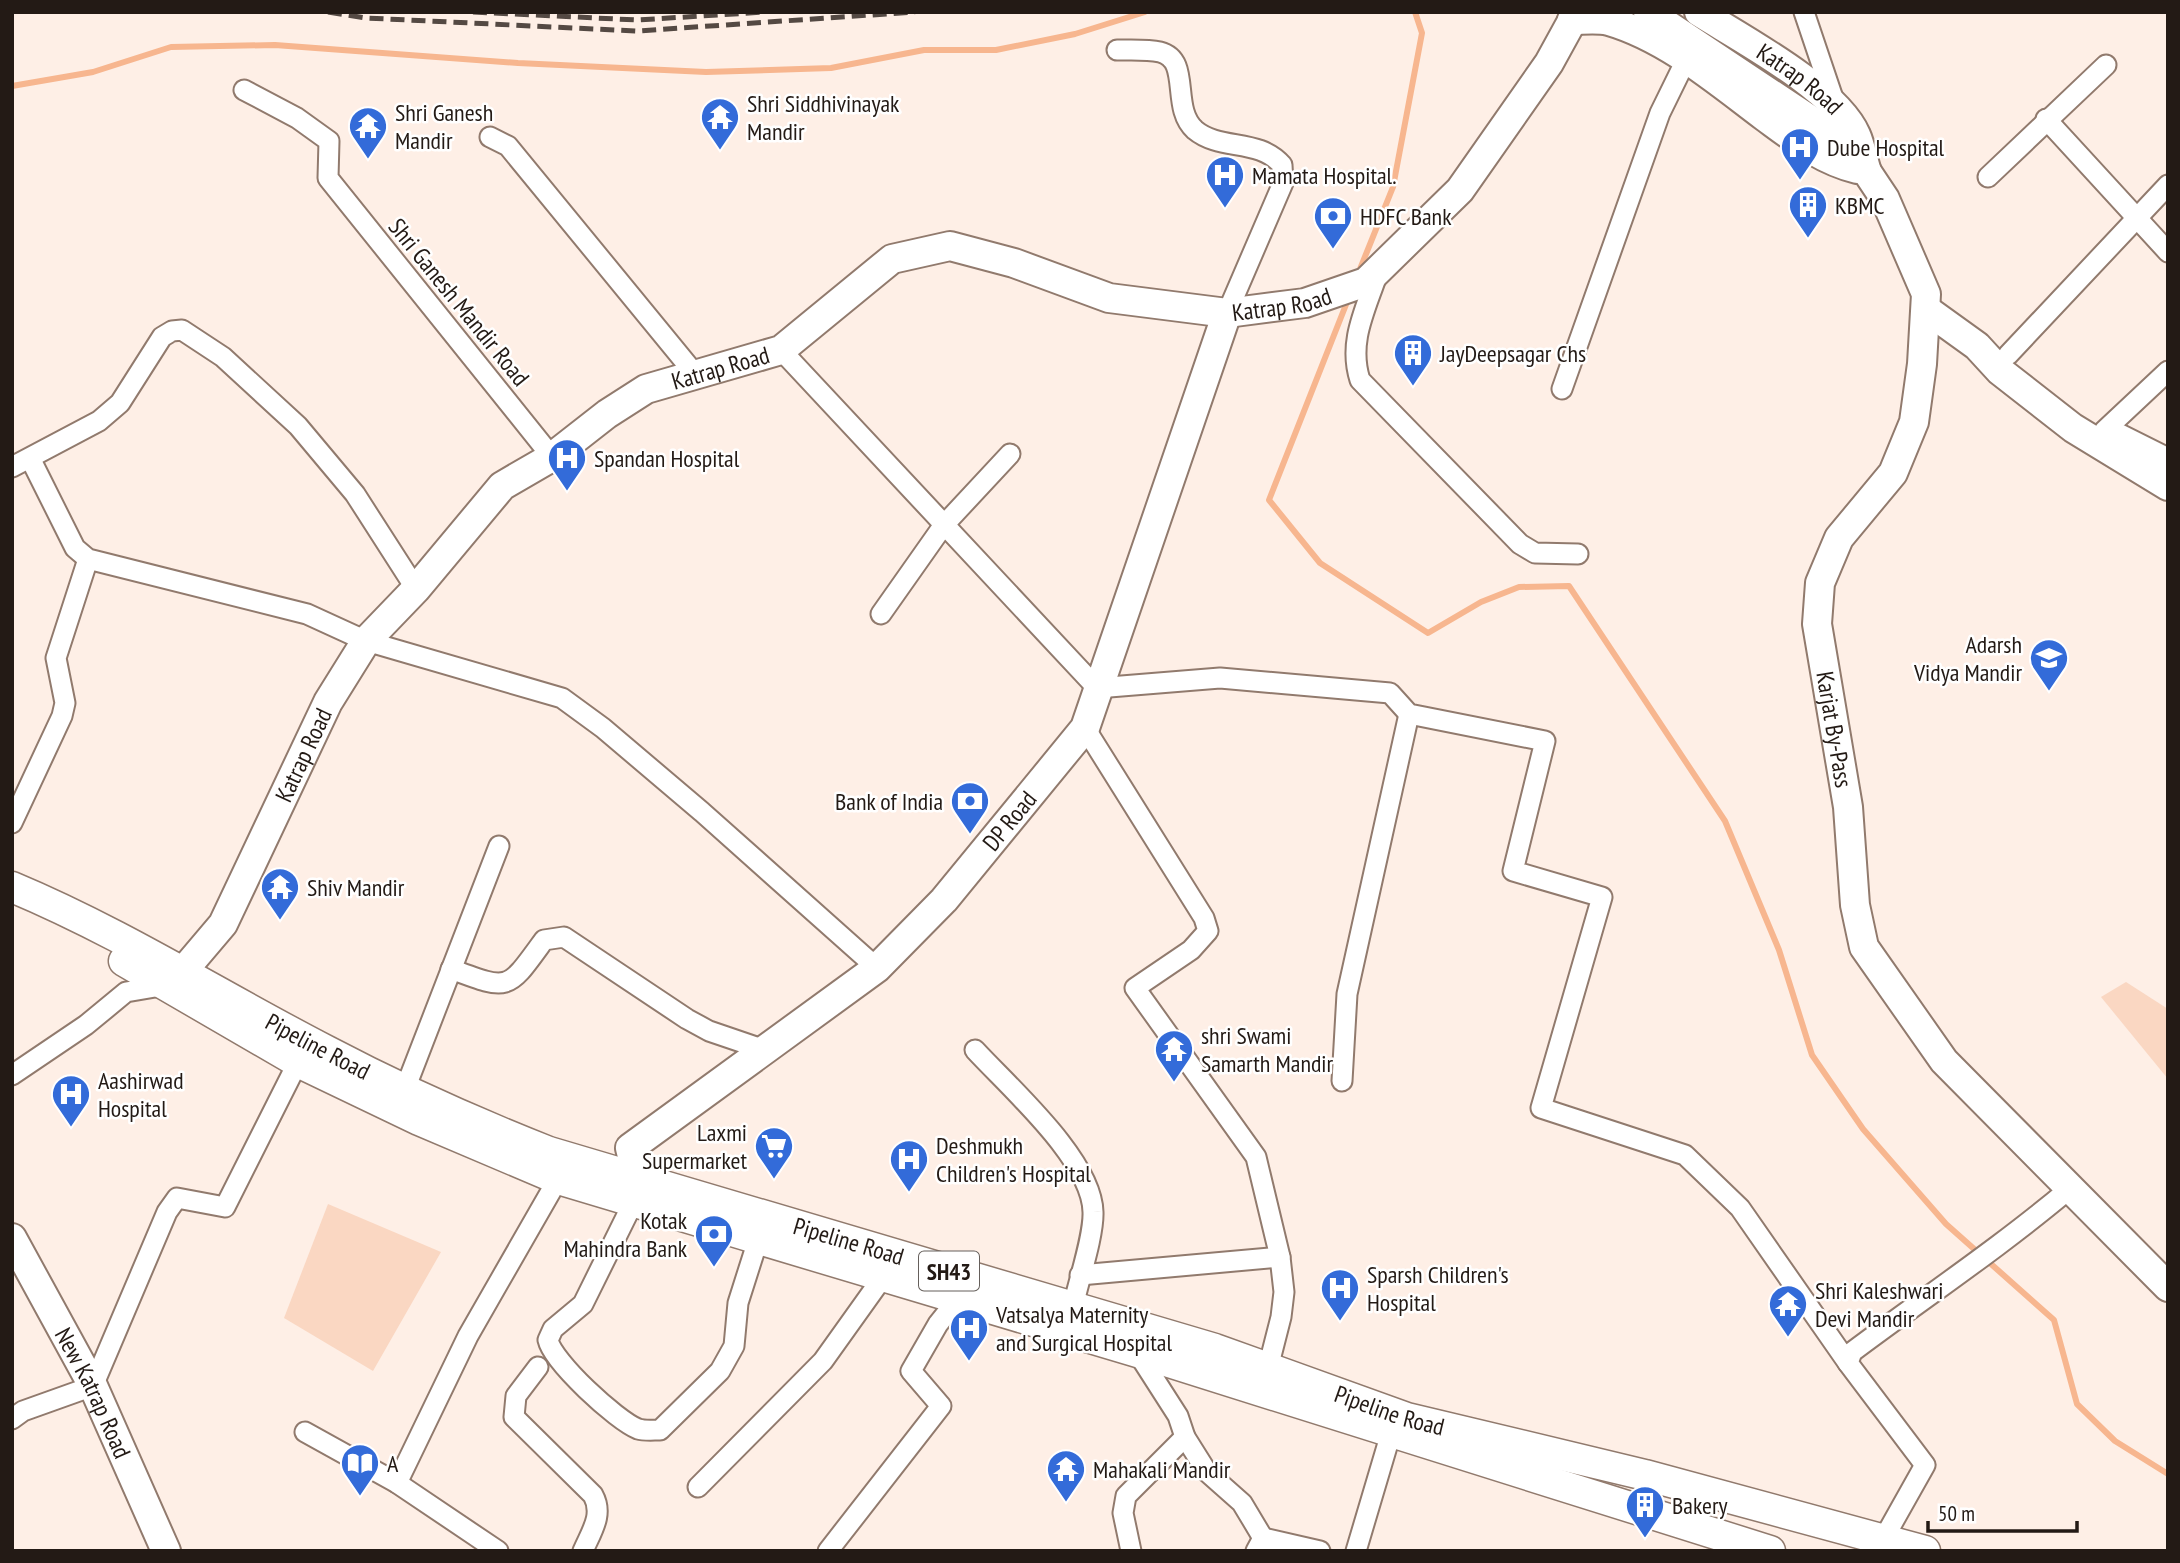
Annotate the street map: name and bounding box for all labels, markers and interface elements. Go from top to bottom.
street label: Katrap Road [1751,36,1850,121]
place label: Shri Siddhivinayak Mandir [747,88,900,147]
temple icon: Shri Siddhivinayak Mandir [699,96,741,151]
place label: Shri Ganesh Mandir [395,97,493,156]
temple icon: Shri Ganesh Mandir [347,105,389,160]
hospital icon: Dube Hospital [1779,126,1821,181]
place label: Dube Hospital [1827,132,1945,163]
hospital icon: Mamata Hospital. [1204,154,1246,209]
place label: Mamata Hospital. [1252,160,1396,191]
building icon: KBMC [1787,184,1829,239]
place label: KBMC [1835,190,1884,221]
bank icon: HDFC Bank [1312,195,1354,250]
place label: HDFC Bank [1360,201,1452,232]
street label: Shri Ganesh Mandir Road [382,212,536,392]
street label: Katrap Road [1230,280,1335,328]
building icon: JayDeepsagar Chs [1392,332,1434,387]
place label: JayDeepsagar Chs [1439,338,1586,369]
street label: Katrap Road [668,339,773,396]
hospital icon: Spandan Hospital [546,437,588,492]
place label: Spandan Hospital [594,443,740,474]
place label: Adarsh Vidya Mandir [1913,629,2022,688]
school or university icon: Adarsh Vidya Mandir [2028,637,2070,692]
street label: Karjat By-Pass [1810,669,1860,790]
street label: Katrap Road [268,703,338,807]
bank icon: Bank of India [949,780,991,835]
street label: DP Road [975,784,1043,857]
place label: Bank of India [835,786,943,817]
temple icon: Shiv Mandir [259,866,301,921]
place label: Shiv Mandir [307,872,405,903]
street label: Pipeline Road [260,1006,375,1086]
place label: shri Swami Samarth Mandir [1201,1020,1334,1079]
temple icon: shri Swami Samarth Mandir [1153,1028,1195,1083]
place label: Aashirwad Hospital [98,1065,184,1124]
hospital icon: Aashirwad Hospital [50,1073,92,1128]
place label: Laxmi Supermarket [642,1117,747,1176]
supermarket icon: Laxmi Supermarket [753,1125,795,1180]
place label: Deshmukh Children's Hospital [936,1130,1091,1189]
hospital icon: Deshmukh Children's Hospital [888,1138,930,1193]
place label: Kotak Mahindra Bank [563,1205,688,1264]
street label: Pipeline Road [790,1210,908,1272]
bank icon: Kotak Mahindra Bank [693,1213,735,1268]
road number: SH43 [919,1252,979,1290]
place label: Sparsh Children's Hospital [1367,1259,1509,1318]
hospital icon: Sparsh Children's Hospital [1319,1267,1361,1322]
place label: Shri Kaleshwari Devi Mandir [1815,1275,1943,1334]
temple icon: Shri Kaleshwari Devi Mandir [1767,1283,1809,1338]
place label: Vatsalya Maternity and Surgical Hospital [995,1299,1172,1358]
hospital icon: Vatsalya Maternity and Surgical Hospital [948,1307,990,1362]
street label: New Katrap Road [48,1322,138,1463]
street label: Pipeline Road [1330,1378,1448,1442]
library icon: A [339,1442,381,1497]
place label: A [387,1448,399,1479]
temple icon: Mahakali Mandir [1045,1448,1087,1503]
place label: Mahakali Mandir [1093,1454,1231,1485]
building icon: Bakery [1624,1484,1666,1539]
place label: Bakery [1672,1490,1728,1521]
scale bar [1928,1490,2077,1534]
text: 50 m [1938,1500,1975,1527]

